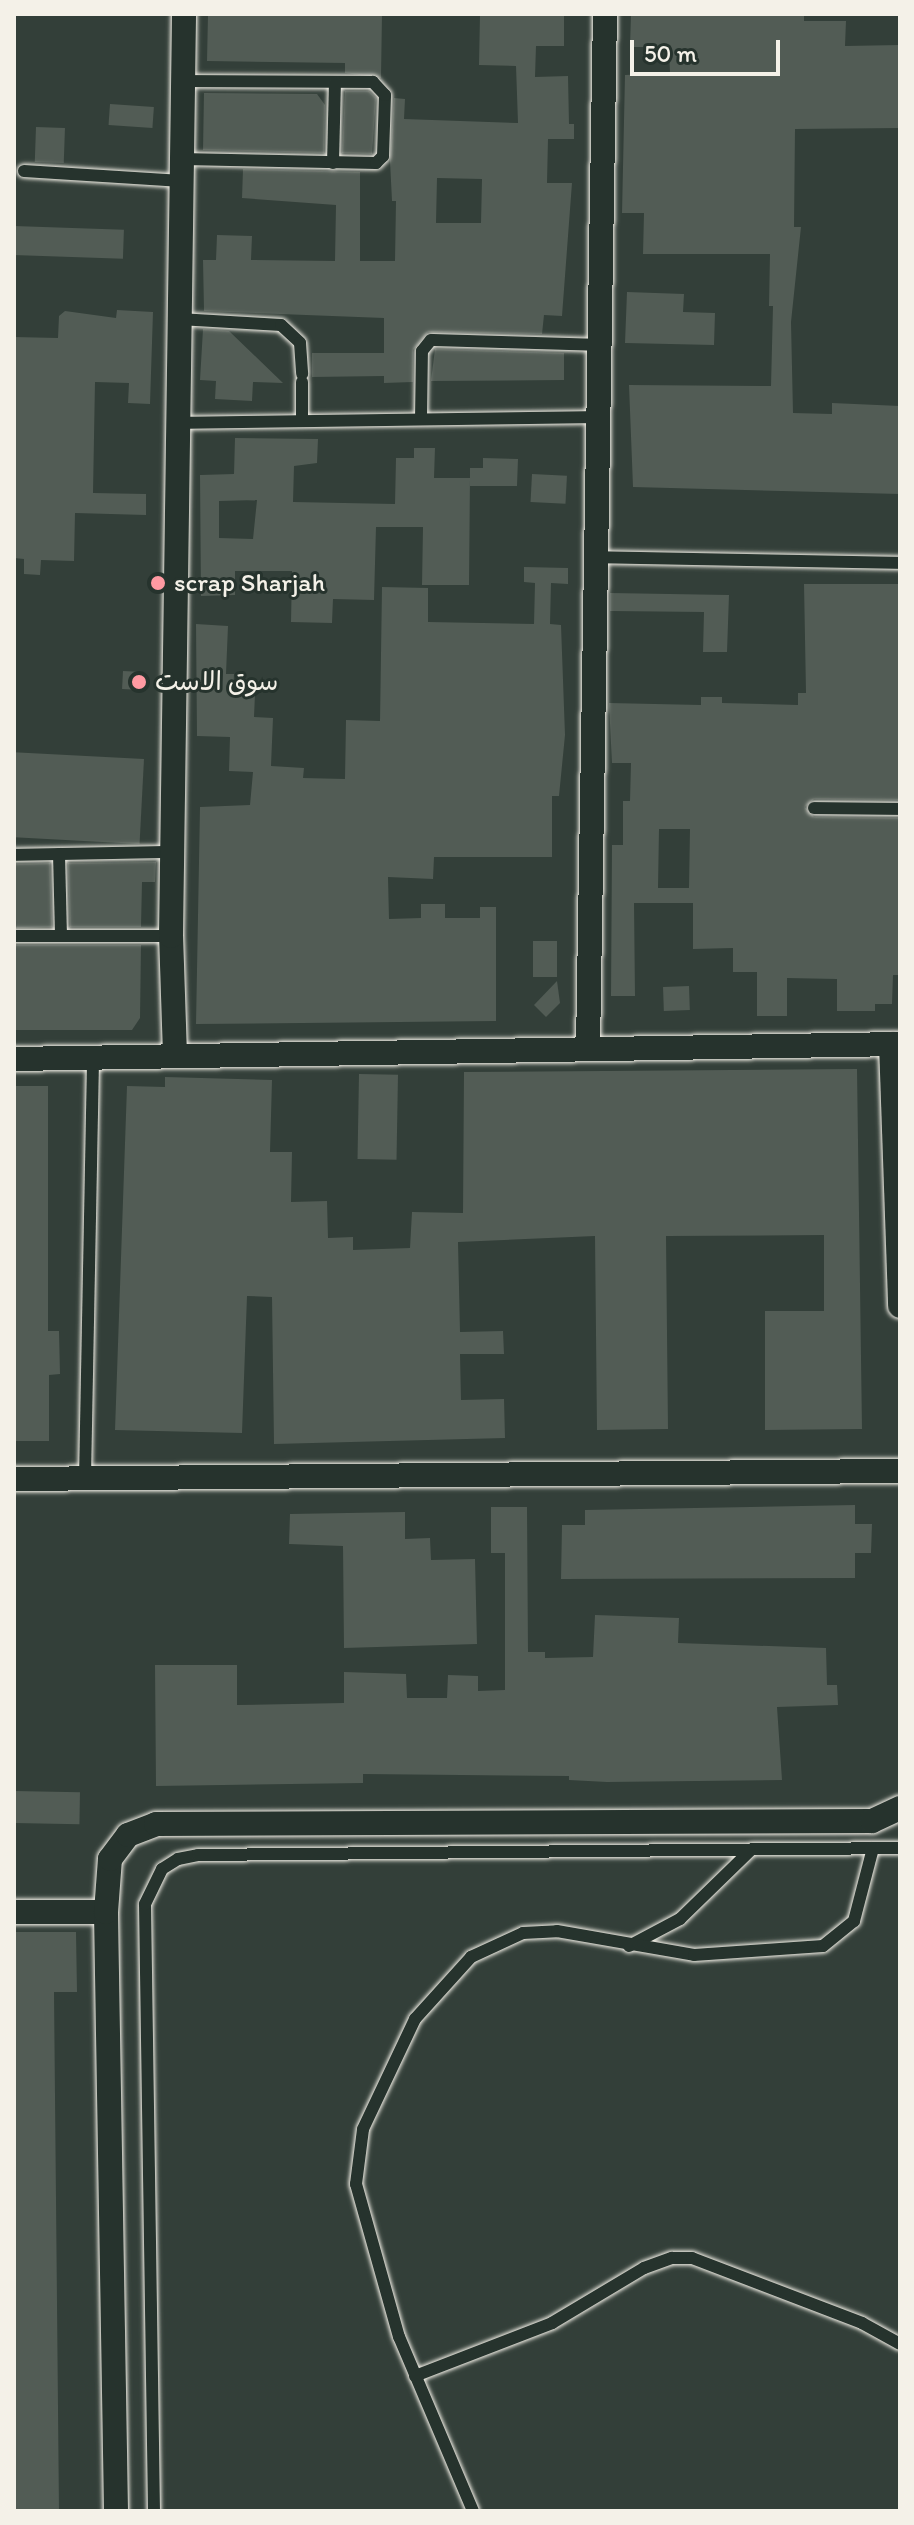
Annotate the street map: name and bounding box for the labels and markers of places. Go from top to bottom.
place label: scrap Sharjah [174,567,326,599]
marker: scrap Sharjah [149,574,167,592]
place label: سوق الاست [155,666,278,698]
marker: سوق الاست [130,673,148,691]

